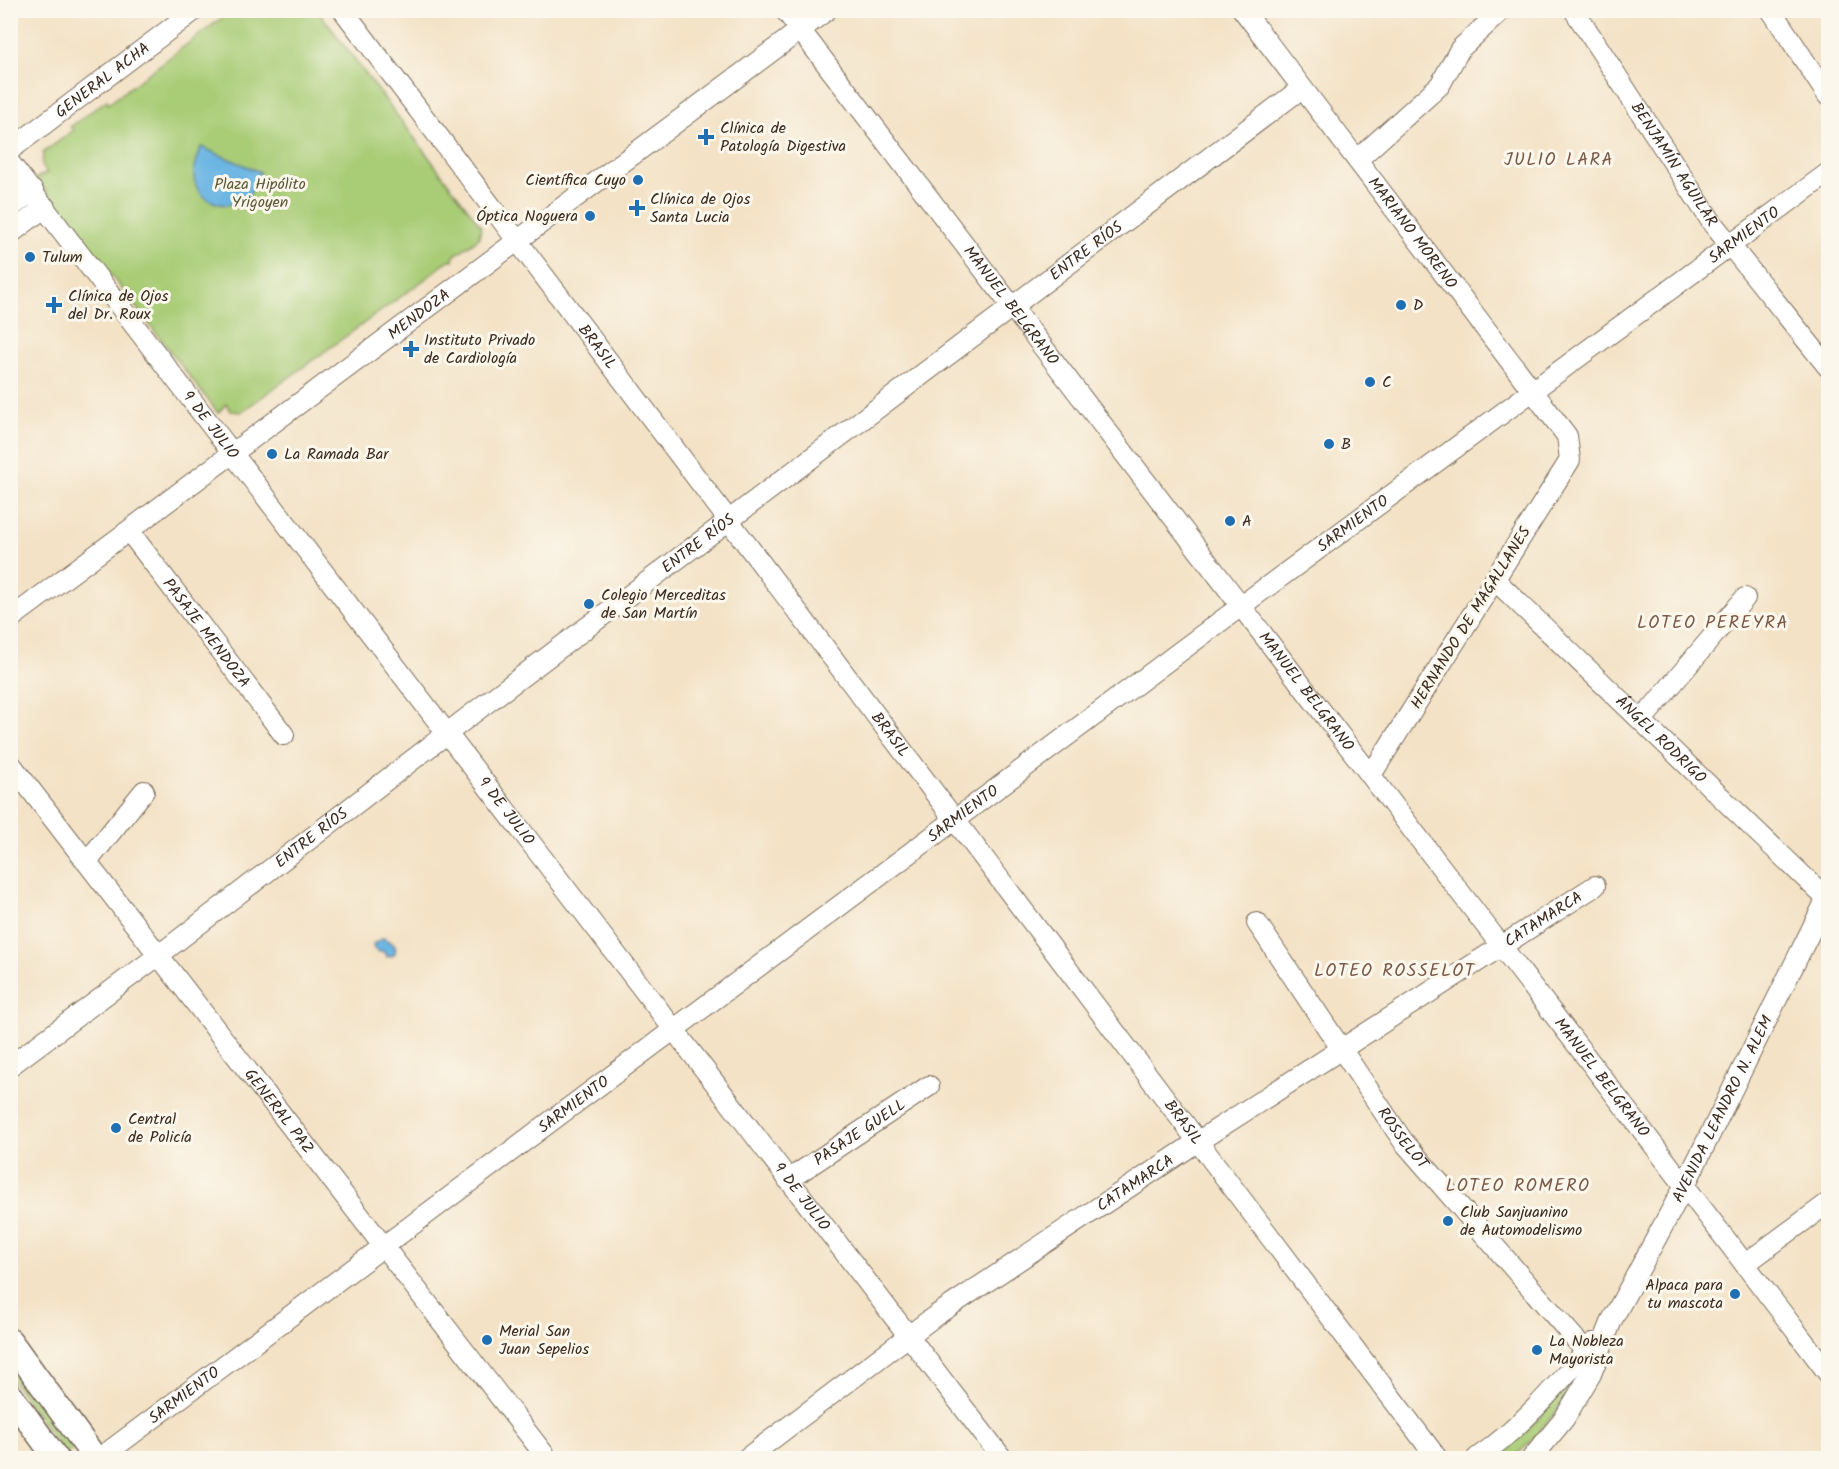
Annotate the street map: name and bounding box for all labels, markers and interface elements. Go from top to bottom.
street label: GENERAL ACHA [50,36,155,124]
street label: BENJAMÍN AGUILAR [1624,97,1724,232]
place label: Clínica de Patología Digestiva [720,116,846,159]
marker: Clínica de Patología Digestiva [697,128,715,146]
district label: JULIO LARA [1504,146,1614,175]
place label: Científica Cuyo [525,168,626,193]
street label: MARIANO MORENO [1362,171,1464,294]
park label: Plaza Hipólito Yrigoyen [214,172,306,215]
marker: Científica Cuyo [631,173,645,187]
place label: Clínica de Ojos Santa Lucia [650,187,750,230]
marker: Clínica de Ojos Santa Lucia [628,199,646,217]
street label: SARMIENTO [1703,200,1785,270]
place label: Óptica Noguera [476,204,578,229]
marker: Óptica Noguera [583,209,597,223]
street label: ENTRE RÍOS [1044,214,1129,287]
street label: MANUEL BELGRANO [957,240,1065,371]
place label: Tulum [42,245,83,270]
marker: Tulum [23,250,37,264]
street label: MENDOZA [382,282,456,346]
place label: Clínica de Ojos del Dr. Roux [68,284,168,327]
place label: D [1413,293,1423,318]
marker: Clínica de Ojos del Dr. Roux [45,296,63,314]
marker: D [1394,298,1408,312]
street label: BRASIL [572,319,623,375]
place label: Instituto Privado de Cardiología [424,328,535,371]
marker: Instituto Privado de Cardiología [402,340,420,358]
place label: C [1382,370,1392,395]
marker: C [1363,375,1377,389]
street label: 9 DE JULIO [176,385,245,465]
place label: B [1341,432,1351,457]
marker: B [1322,437,1336,451]
place label: La Ramada Bar [284,442,390,467]
marker: La Ramada Bar [265,447,279,461]
street label: SARMIENTO [1312,488,1394,558]
street label: ENTRE RÍOS [656,507,741,580]
place label: A [1242,509,1252,534]
marker: A [1223,514,1237,528]
street label: HERNANDO DE MAGALLANES [1404,521,1538,714]
street label: PASAJE MENDOZA [156,573,257,693]
place label: Colegio Merceditas de San Martín [601,583,726,626]
marker: Colegio Merceditas de San Martín [582,597,596,611]
district label: LOTEO PEREYRA [1637,609,1789,638]
street label: MANUEL BELGRANO [1252,626,1361,757]
street label: ÁNGEL RODRIGO [1610,689,1712,789]
street label: BRASIL [865,706,916,763]
street label: 9 DE JULIO [472,771,541,851]
street label: SARMIENTO [922,778,1004,849]
street label: ENTRE RÍOS [269,801,354,874]
street label: CATAMARCA [1499,885,1588,954]
district label: LOTEO ROSSELOT [1314,957,1476,986]
street label: AVENIDA LEANDRO N. ALEM [1665,1011,1780,1207]
street label: MANUEL BELGRANO [1548,1012,1656,1143]
street label: GENERAL PAZ [238,1063,320,1159]
street label: SARMIENTO [533,1069,615,1139]
street label: PASAJE GUELL [808,1092,911,1172]
street label: BRASIL [1158,1094,1209,1150]
street label: ROSSELOT [1371,1102,1436,1176]
place label: Central de Policía [128,1107,192,1150]
marker: Central de Policía [109,1121,123,1135]
street label: CATAMARCA [1091,1148,1179,1218]
street label: 9 DE JULIO [767,1157,836,1236]
district label: LOTEO ROMERO [1445,1172,1591,1201]
place label: Club Sanjuanino de Automodelismo [1460,1200,1582,1243]
marker: Club Sanjuanino de Automodelismo [1441,1214,1455,1228]
place label: Alpaca para tu mascota [1645,1273,1723,1316]
marker: Alpaca para tu mascota [1728,1287,1742,1301]
place label: Merial San Juan Sepelios [499,1319,589,1362]
place label: La Nobleza Mayorista [1549,1329,1624,1372]
marker: Merial San Juan Sepelios [480,1333,494,1347]
marker: La Nobleza Mayorista [1530,1343,1544,1357]
street label: SARMIENTO [143,1360,225,1430]

